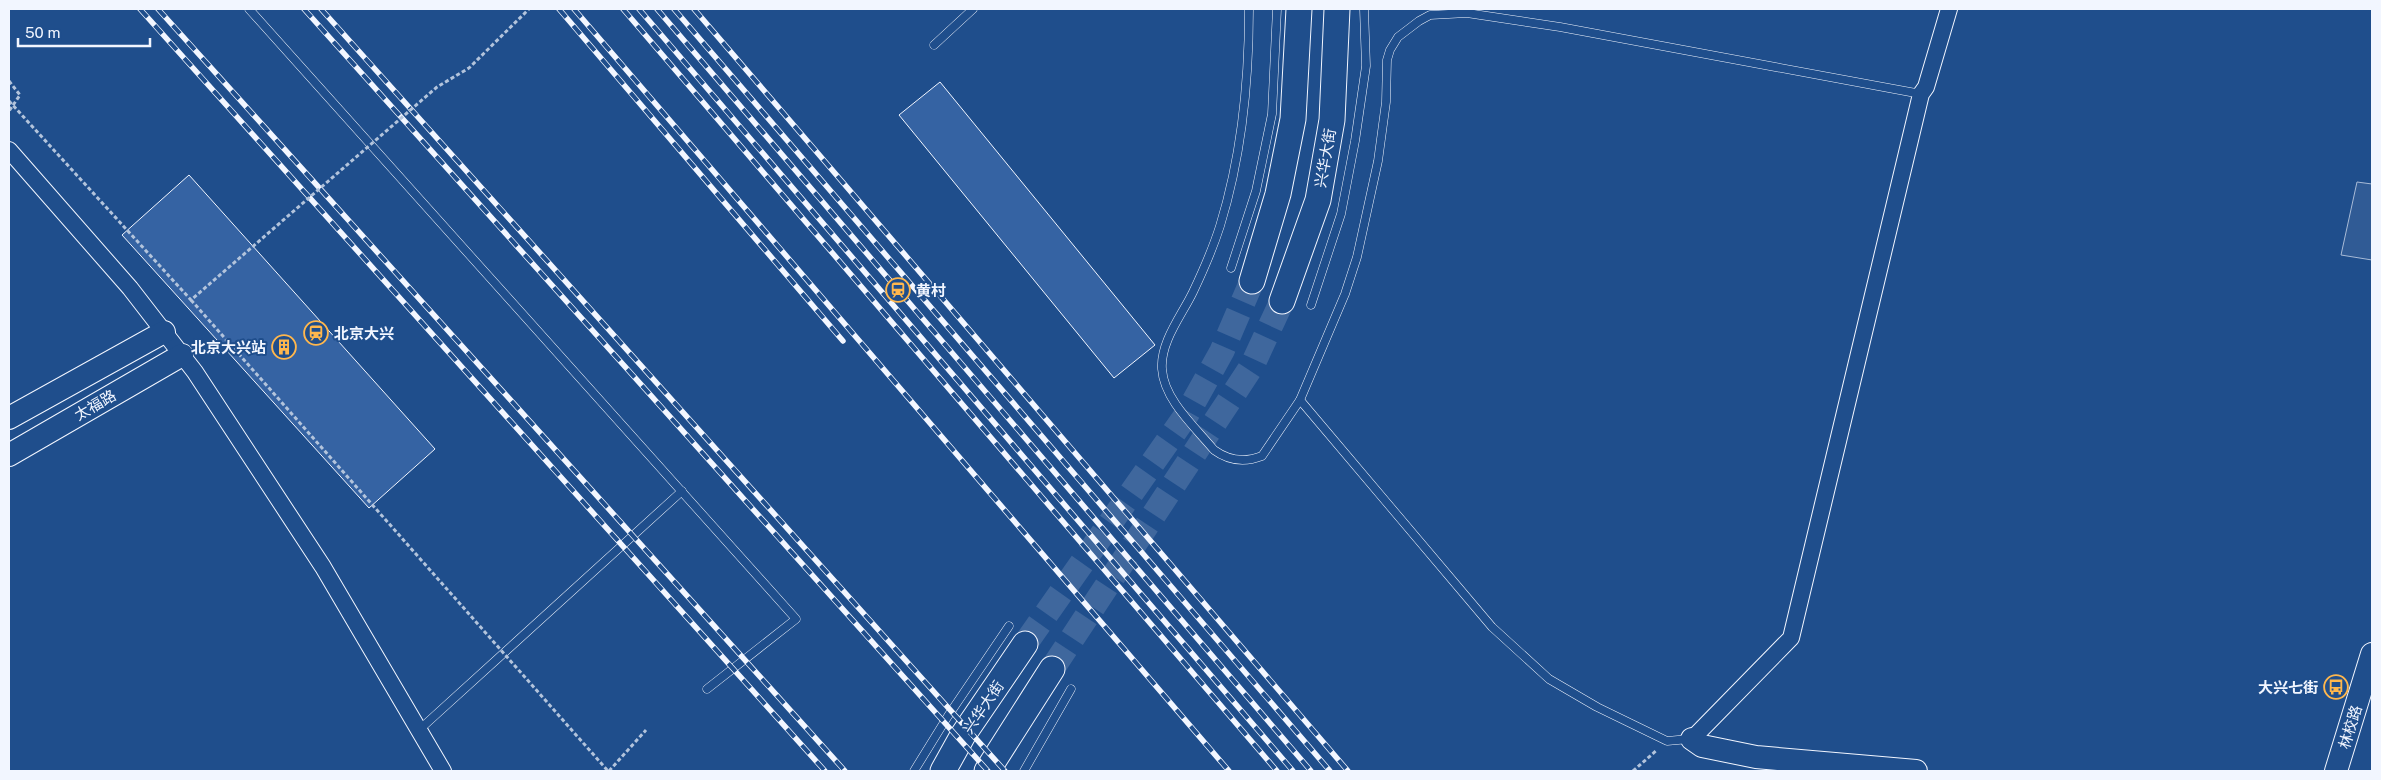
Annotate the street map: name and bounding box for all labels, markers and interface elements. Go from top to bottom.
scale bar [18,15,150,47]
text: 50 m [25,24,60,41]
street label: 兴华大街 [1311,127,1339,189]
station icon: 黄村 [885,277,911,303]
place label: 黄村 [916,282,946,299]
station icon: 北京大兴 [303,320,329,346]
place label: 北京大兴 [334,325,394,342]
building icon: 北京大兴站 [271,334,297,360]
place label: 北京大兴站 [191,339,266,356]
street label: 太福路 [71,386,119,424]
bus stop icon: 大兴七街 [2323,674,2349,700]
street label: 兴华大街 [959,677,1007,737]
place label: 大兴七街 [2258,679,2318,696]
street label: 林校路 [2335,703,2365,751]

